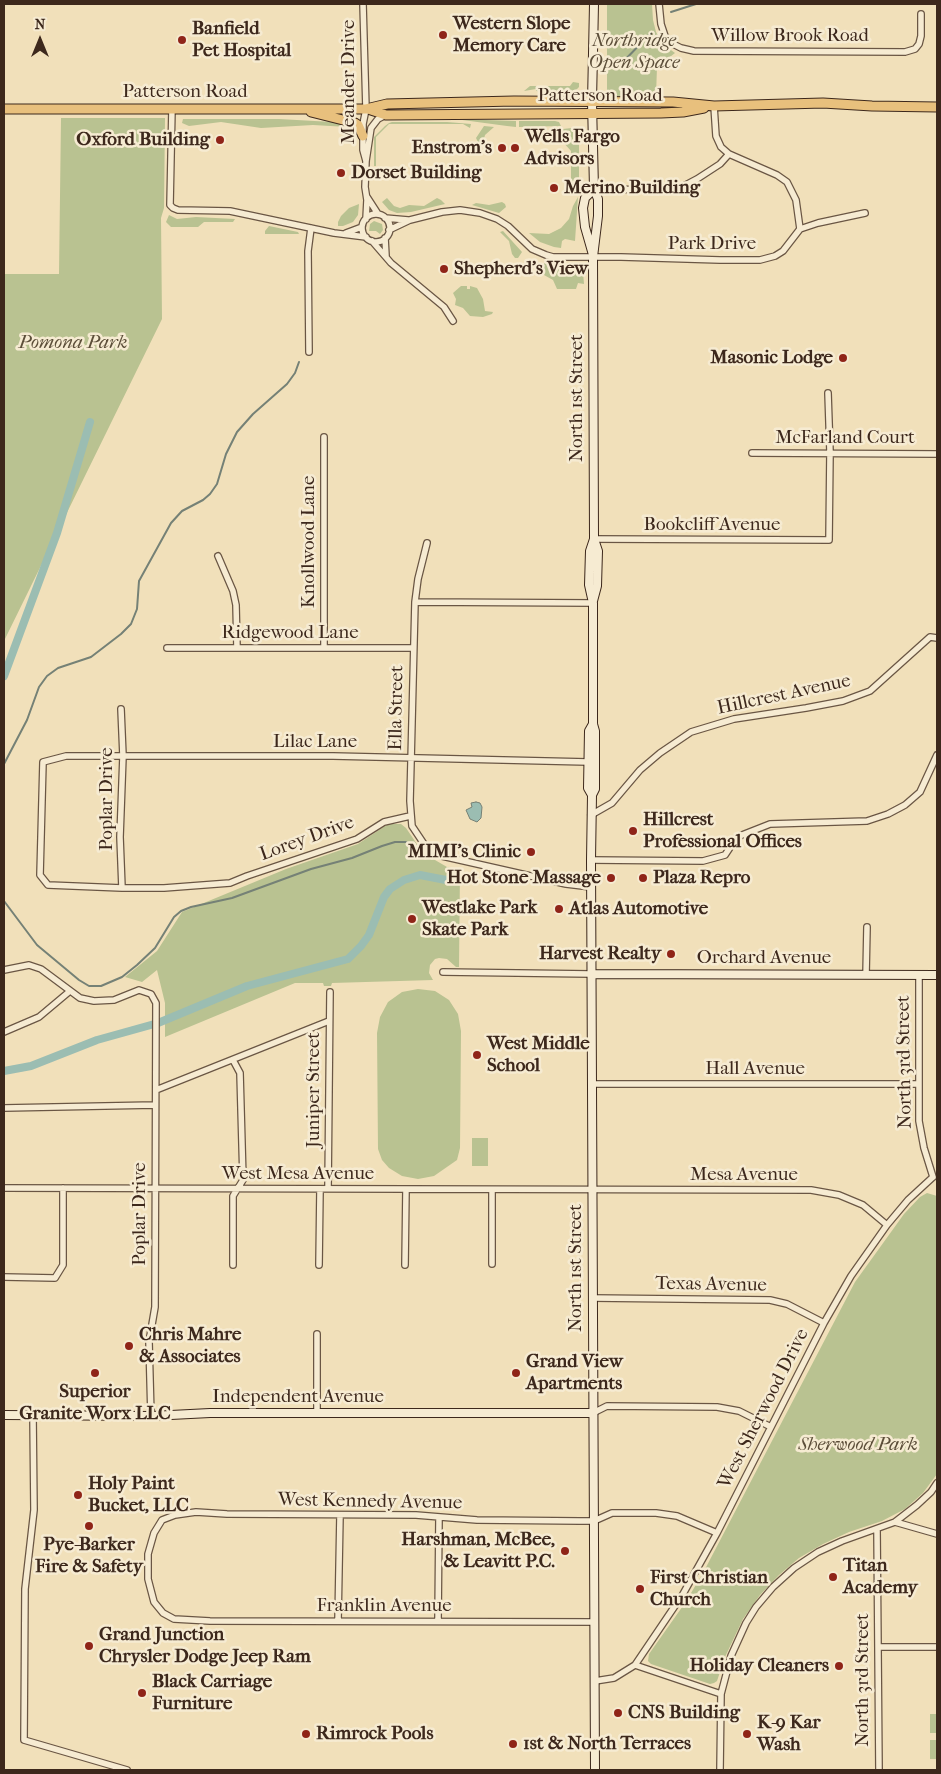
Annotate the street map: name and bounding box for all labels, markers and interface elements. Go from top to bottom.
place label: Western Slope Memory Care [453,13,570,57]
north arrow [15,15,65,65]
text: N [35,16,45,33]
place label: Banfield Pet Hospital [192,18,291,62]
street label: Meander Drive [338,20,360,144]
street label: Willow Brook Road [711,25,869,47]
marker: Western Slope Memory Care [437,29,449,41]
park label: Northridge Open Space [588,30,680,74]
marker: Banfield Pet Hospital [176,34,188,46]
street label: Patterson Road [122,81,248,103]
street label: Patterson Road [537,85,663,107]
place label: Wells Fargo Advisors [525,126,620,170]
place label: Oxford Building [76,129,210,151]
marker: Oxford Building [214,134,226,146]
place label: Enstrom's [411,137,492,159]
marker: Enstrom's [496,142,508,154]
marker: Wells Fargo Advisors [509,142,521,154]
place label: Dorset Building [351,162,481,184]
marker: Dorset Building [335,167,347,179]
place label: Merino Building [564,177,700,199]
marker: Merino Building [548,182,560,194]
street label: Park Drive [668,233,756,255]
place label: Shepherd's View [454,258,588,280]
marker: Shepherd's View [438,263,450,275]
park label: Pomona Park [19,332,127,354]
street label: North 1st Street [566,334,588,462]
place label: Masonic Lodge [710,347,833,369]
marker: Masonic Lodge [837,352,849,364]
street label: McFarland Court [775,427,915,449]
street label: Knollwood Lane [298,476,320,608]
street label: Bookcliff Avenue [644,514,780,536]
street label: Ridgewood Lane [221,622,359,644]
street label: Ella Street [385,665,409,751]
street label: Hillcrest Avenue [715,670,853,720]
street label: Lilac Lane [273,731,357,753]
street label: Poplar Drive [96,747,118,851]
place label: Hillcrest Professional Offices [643,809,802,853]
street label: Lorey Drive [257,811,357,867]
marker: Hillcrest Professional Offices [627,825,639,837]
place label: MIMI's Clinic [408,841,521,863]
marker: MIMI's Clinic [525,846,537,858]
place label: Hot Stone Massage [447,867,601,889]
place label: Plaza Repro [653,867,750,889]
marker: Hot Stone Massage [605,872,617,884]
marker: Plaza Repro [637,872,649,884]
place label: Westlake Park Skate Park [422,897,537,941]
place label: Atlas Automotive [569,898,708,920]
marker: Atlas Automotive [553,903,565,915]
marker: Westlake Park Skate Park [406,913,418,925]
place label: Harvest Realty [539,943,661,965]
street label: Orchard Avenue [697,947,831,969]
marker: Harvest Realty [665,948,677,960]
street label: North 3rd Street [892,995,918,1129]
street label: Juniper Street [303,1032,325,1148]
place label: West Middle School [487,1033,590,1077]
marker: West Middle School [471,1049,483,1061]
street label: Hall Avenue [705,1058,805,1080]
street label: Poplar Drive [129,1162,151,1266]
street label: West Mesa Avenue [222,1163,374,1185]
street label: Mesa Avenue [690,1164,798,1186]
street label: North 1st Street [565,1204,587,1332]
street label: Texas Avenue [655,1273,767,1297]
place label: Chris Mahre & Associates [139,1324,241,1368]
street label: West Sherwood Drive [714,1325,814,1493]
marker: Chris Mahre & Associates [123,1340,135,1352]
place label: Grand View Apartments [526,1351,623,1395]
marker: Superior Granite Worx LLC [89,1367,101,1379]
marker: Grand View Apartments [510,1367,522,1379]
place label: Superior Granite Worx LLC [19,1381,171,1425]
street label: Independent Avenue [212,1386,384,1408]
park label: Sherwood Park [798,1434,918,1456]
place label: Holy Paint Bucket, LLC [88,1473,189,1517]
marker: Holy Paint Bucket, LLC [72,1489,84,1501]
street label: West Kennedy Avenue [278,1489,462,1515]
marker: Pye-Barker Fire & Safety [83,1520,95,1532]
place label: Harshman, McBee, & Leavitt P.C. [401,1529,555,1573]
place label: Pye-Barker Fire & Safety [35,1534,143,1578]
marker: Harshman, McBee, & Leavitt P.C. [559,1545,571,1557]
place label: Titan Academy [843,1555,918,1599]
place label: First Christian Church [650,1567,768,1611]
marker: Titan Academy [827,1571,839,1583]
marker: First Christian Church [634,1583,646,1595]
street label: Franklin Avenue [316,1595,452,1617]
street label: North 3rd Street [852,1613,874,1747]
place label: Grand Junction Chrysler Dodge Jeep Ram [99,1624,311,1668]
marker: Grand Junction Chrysler Dodge Jeep Ram [83,1640,95,1652]
place label: Holiday Cleaners [689,1655,829,1677]
marker: Holiday Cleaners [833,1660,845,1672]
place label: Black Carriage Furniture [152,1671,272,1715]
marker: Black Carriage Furniture [136,1687,148,1699]
place label: CNS Building [628,1702,740,1724]
marker: CNS Building [612,1707,624,1719]
place label: K-9 Kar Wash [757,1712,821,1756]
place label: Rimrock Pools [316,1723,433,1745]
marker: Rimrock Pools [300,1728,312,1740]
marker: K-9 Kar Wash [741,1728,753,1740]
place label: 1st & North Terraces [523,1733,691,1755]
marker: 1st & North Terraces [507,1738,519,1750]

